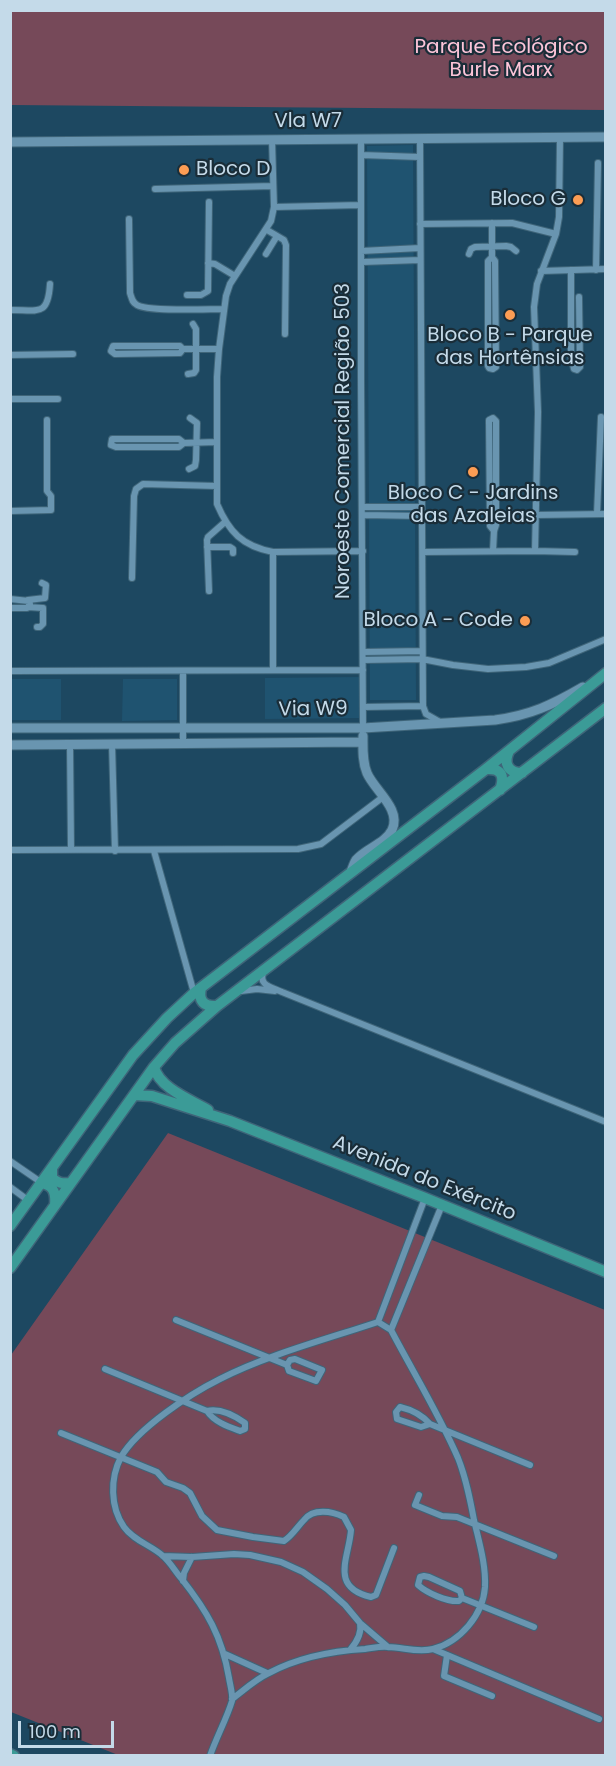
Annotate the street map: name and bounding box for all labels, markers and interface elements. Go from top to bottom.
park label: Parque Ecológico Burle Marx [415,36,587,83]
street label: Vla W7 [274,110,342,134]
place label: Bloco D [196,158,270,182]
marker: Bloco D [177,163,191,177]
place label: Bloco G [490,188,566,212]
marker: Bloco G [571,193,585,207]
street label: Noroeste Comercial Região 503 [332,283,356,599]
marker: Bloco B - Parque das Hortênsias [503,308,517,322]
place label: Bloco B - Parque das Hortênsias [427,324,593,371]
marker: Bloco C - Jardins das Azaleias [466,465,480,479]
place label: Bloco C - Jardins das Azaleias [388,482,558,529]
place label: Bloco A - Code [363,609,513,633]
marker: Bloco A - Code [518,614,532,628]
street label: Via W9 [278,697,348,723]
street label: Avenida do Exército [329,1131,519,1227]
scale bar [21,1709,117,1747]
text: 100 m [29,1719,81,1744]

